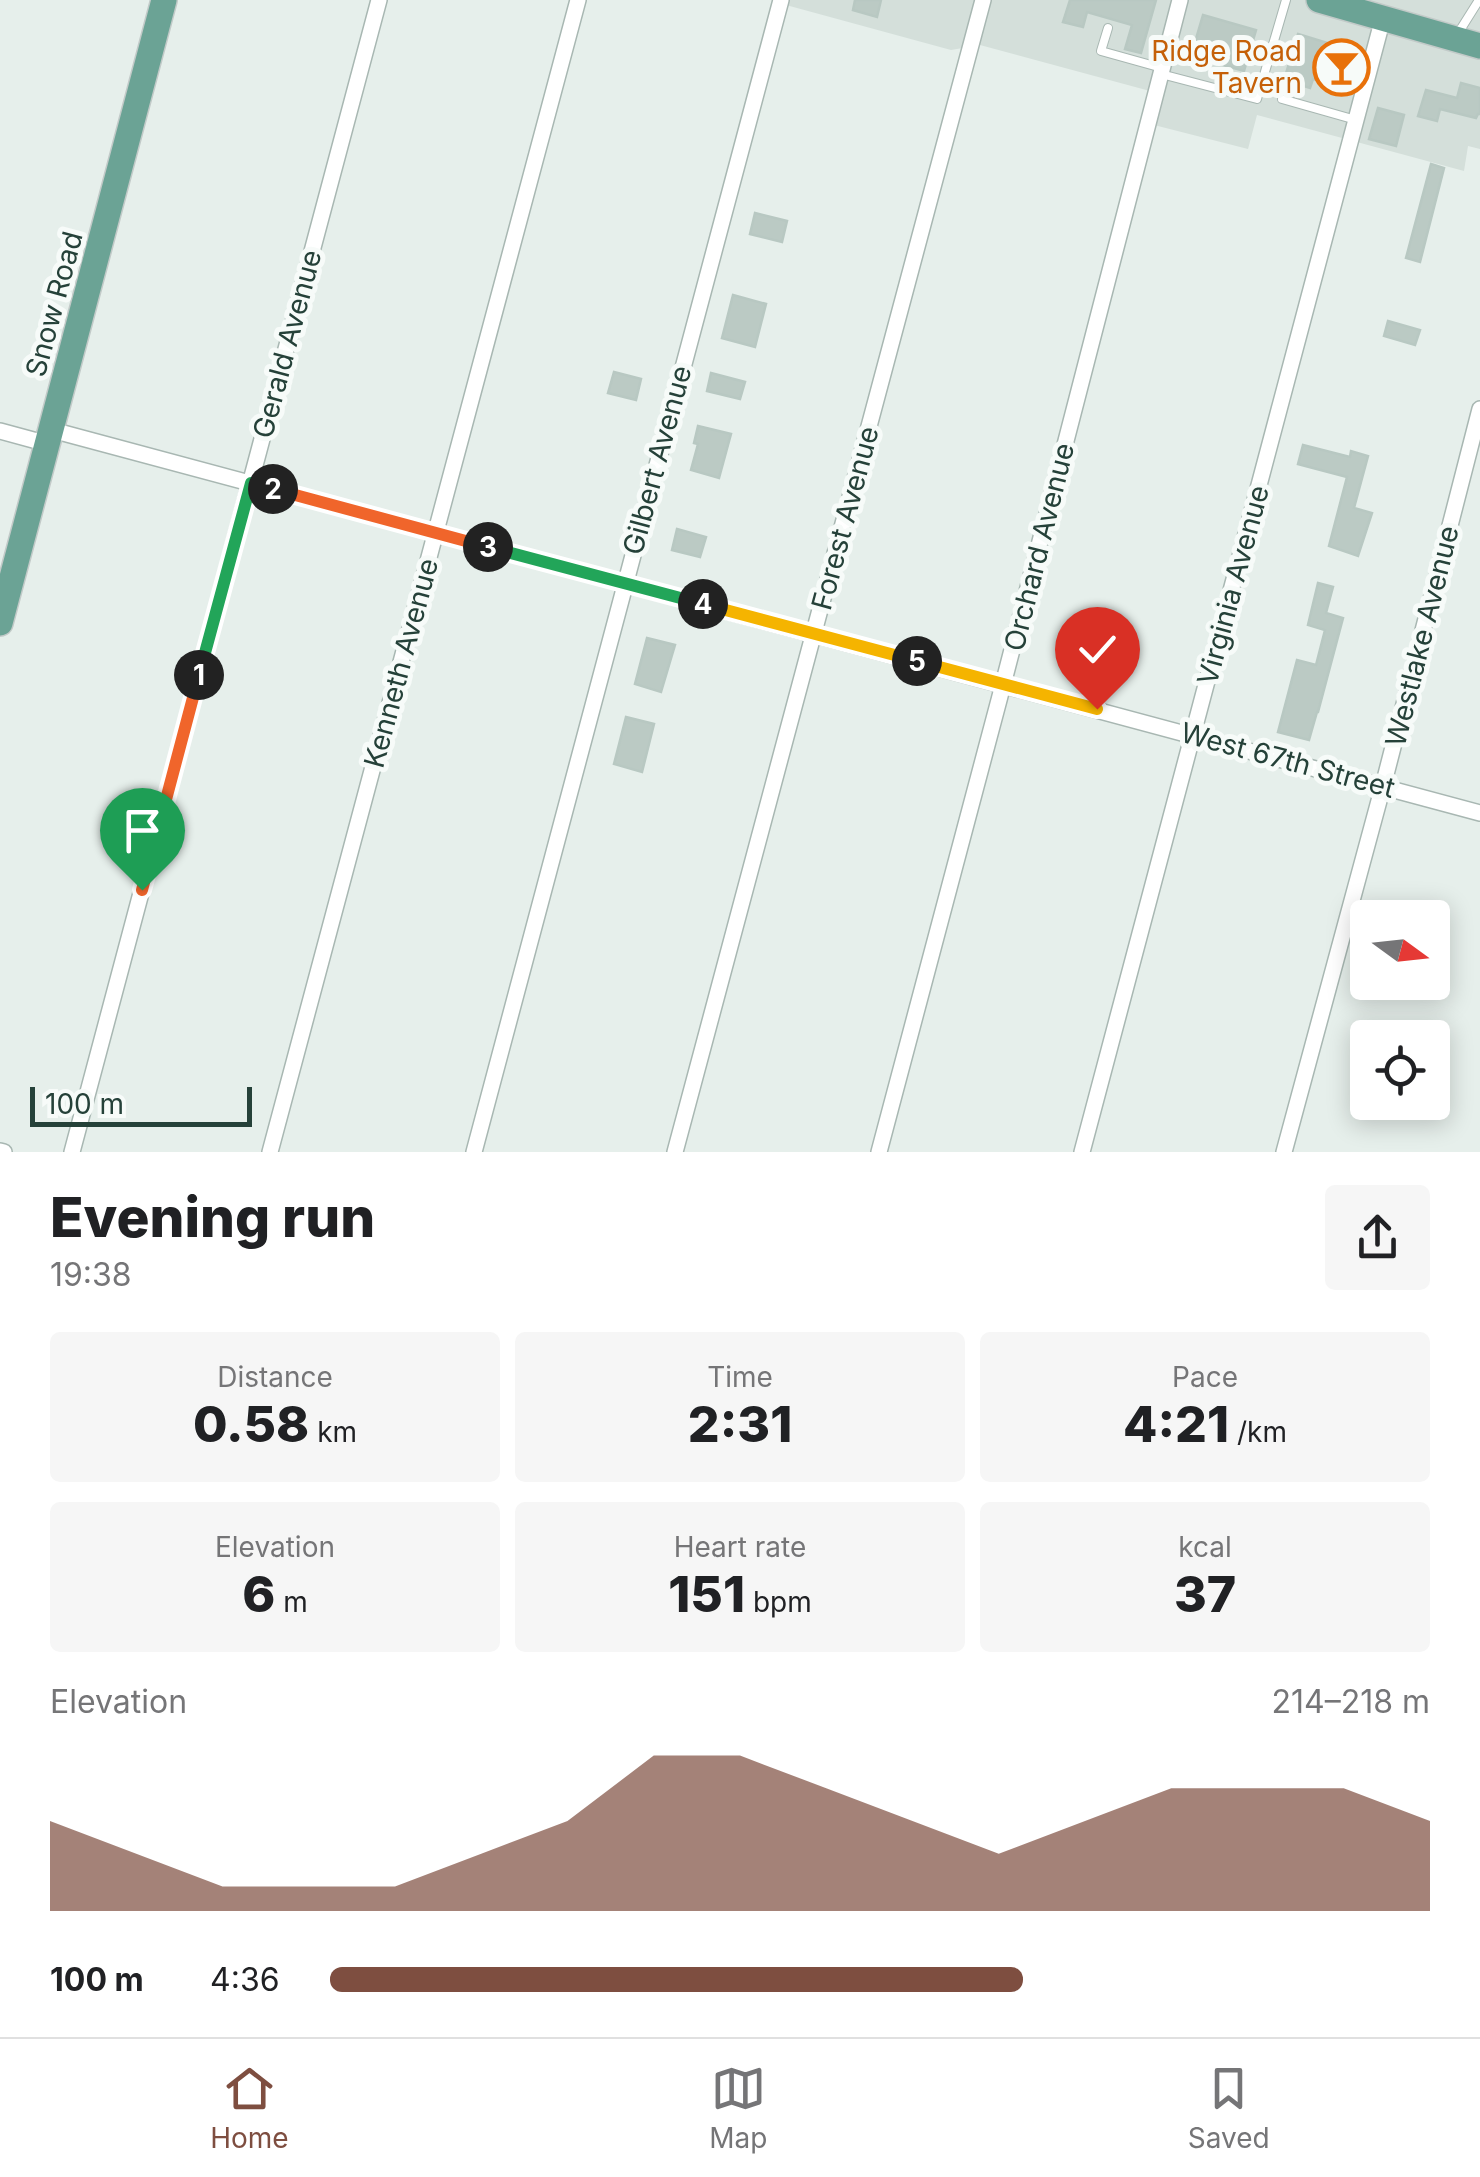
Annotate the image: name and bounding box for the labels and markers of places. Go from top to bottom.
place label: Ridge Road Tavern [1151,34,1302,100]
bar icon: Ridge Road Tavern [1311,37,1371,97]
pin: 2 [248,464,298,514]
pin: 3 [463,522,513,572]
pin: 4 [678,579,728,629]
pin [1055,607,1140,710]
pin: 5 [892,636,942,686]
pin: 1 [174,650,224,700]
pin [100,788,185,891]

